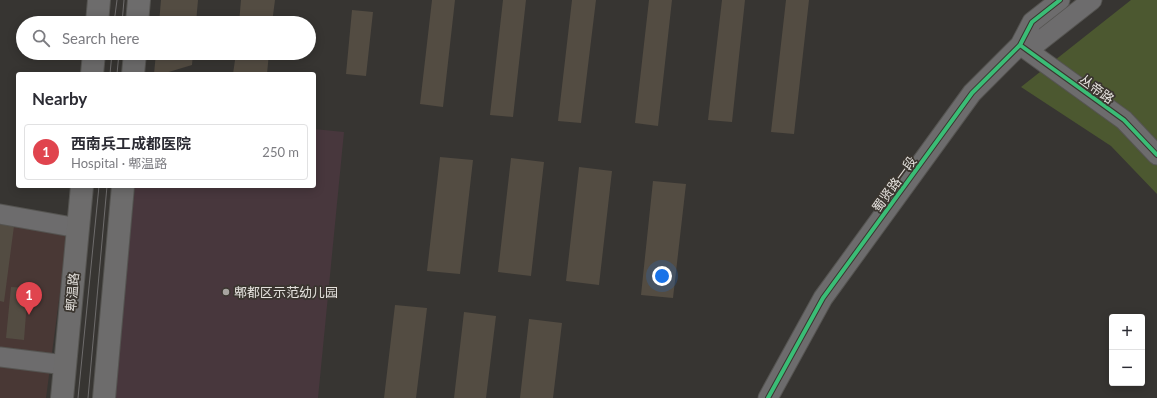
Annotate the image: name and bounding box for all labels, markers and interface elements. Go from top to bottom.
search box [16,16,316,60]
icon: search [30,27,52,49]
text: Search here [62,29,139,47]
street label: 丛帝路 [1077,71,1117,107]
text: Nearby [32,88,87,109]
text: 西南兵工成都医院 [71,134,191,152]
text: 1 [42,144,50,160]
text: 250 m [262,144,299,160]
street label: 蜀贤路一段 [868,153,920,215]
text: Hospital · 郫温路 [71,155,167,171]
your location [652,266,672,286]
street label: 郫温路 [62,272,82,312]
pin: 1 [16,282,42,315]
place label: 郫都区示范幼儿园 [234,284,338,300]
marker: 郫都区示范幼儿园 [221,287,231,297]
map controls [1109,314,1145,386]
button: + [1109,314,1145,350]
button: − [1109,350,1145,386]

